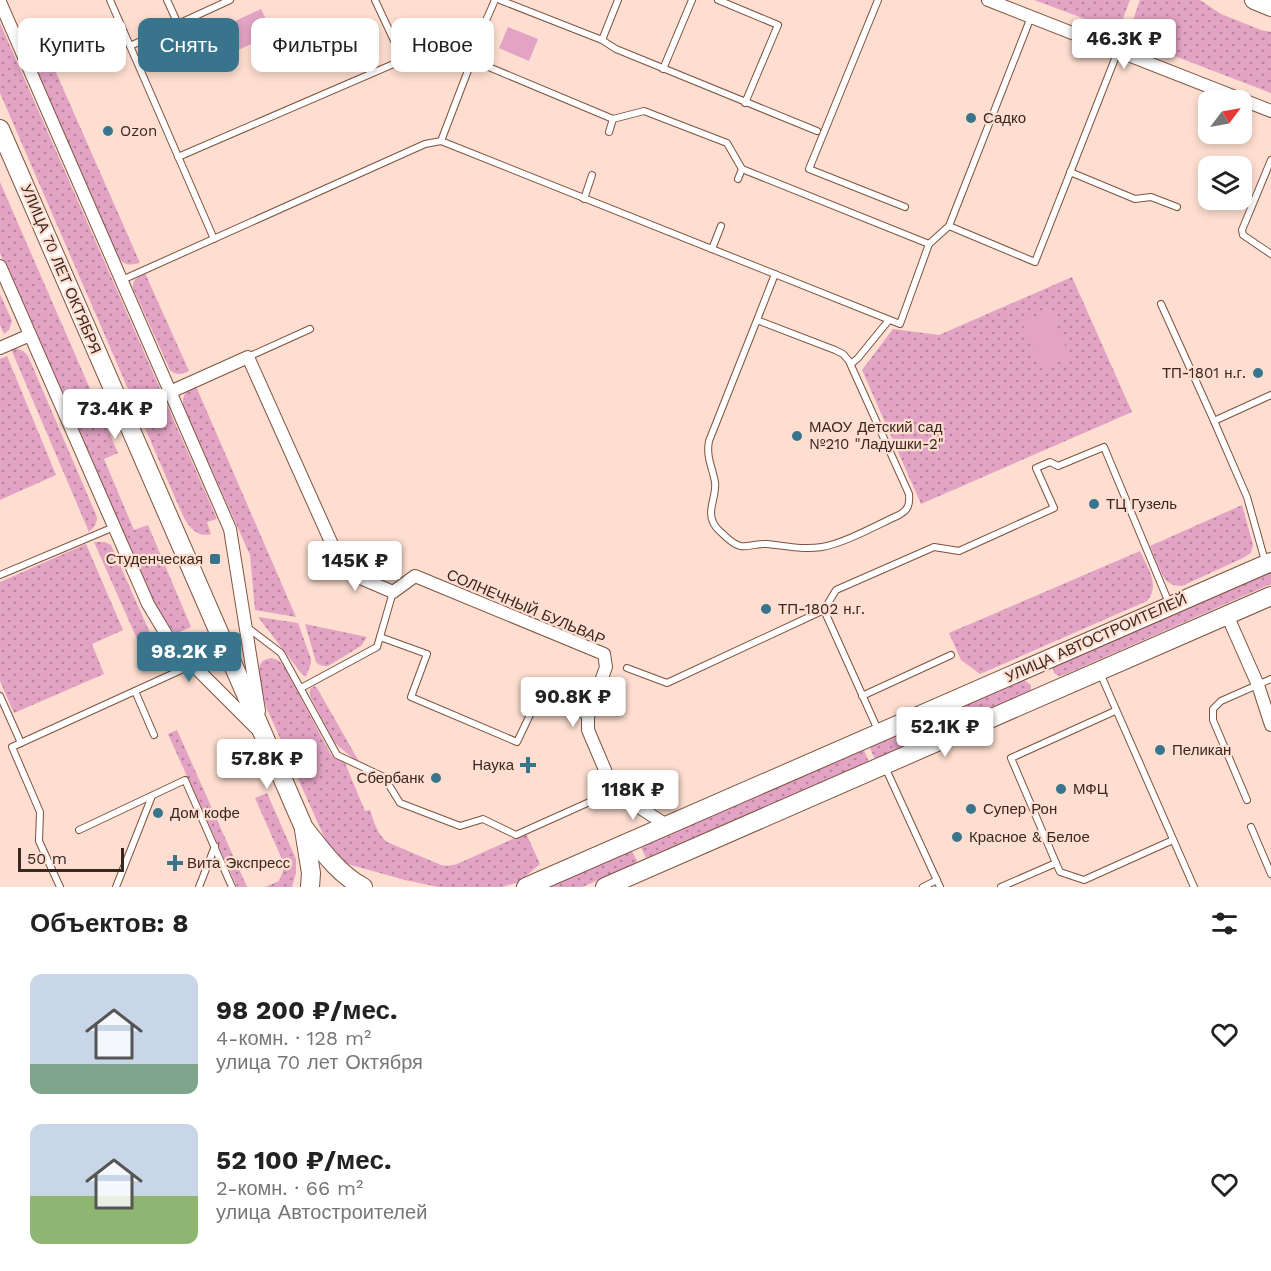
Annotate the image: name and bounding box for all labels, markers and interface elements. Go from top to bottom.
chip: Купить [18,18,126,72]
chip: Снять [138,18,239,72]
chip: Фильтры [251,18,379,72]
chip: Новое [391,18,494,72]
pin: 46.3K ₽ [1069,19,1179,70]
text: 46.3K ₽ [1086,26,1162,50]
north arrow [1198,90,1252,144]
map controls [1198,90,1252,210]
place label: Садко [983,109,1026,127]
marker: Садко [964,111,978,125]
place label: Ozon [120,122,157,140]
marker: Ozon [101,124,115,138]
button: layers [1198,156,1252,210]
street label: УЛИЦА 70 ЛЕТ ОКТЯБРЯ [17,182,105,356]
place label: ТП-1801 н.г. [1162,364,1246,382]
marker: ТП-1801 н.г. [1251,366,1265,380]
pin: 73.4K ₽ [60,389,170,440]
text: 73.4K ₽ [77,396,153,420]
place label: МАОУ Детский сад №210 "Ладушки-2" [809,418,944,453]
marker: МАОУ Детский сад №210 "Ладушки-2" [790,429,804,443]
place label: ТЦ Гузель [1106,495,1177,513]
marker: ТЦ Гузель [1087,497,1101,511]
pin: 145K ₽ [306,541,404,592]
text: 145K ₽ [322,548,388,572]
place label: Студенческая [106,550,203,568]
marker: Студенческая [208,552,222,566]
street label: СОЛНЕЧНЫЙ БУЛЬВАР [444,565,608,649]
street label: УЛИЦА АВТОСТРОИТЕЛЕЙ [1003,590,1189,686]
place label: ТП-1802 н.г. [778,600,865,618]
marker: ТП-1802 н.г. [759,602,773,616]
pin: 98.2K ₽ [134,632,244,683]
text: 98.2K ₽ [151,639,227,663]
pin: 90.8K ₽ [518,677,628,728]
text: 90.8K ₽ [535,684,611,708]
pin: 52.1K ₽ [890,707,1000,758]
text: 52.1K ₽ [910,714,980,738]
pin: 57.8K ₽ [212,739,322,790]
place label: Пеликан [1172,741,1231,759]
marker: Пеликан [1153,743,1167,757]
text: 57.8K ₽ [231,746,303,770]
place label: Наука [472,756,515,774]
marker: Наука [519,756,537,774]
place label: Сбербанк [357,769,424,787]
pin: 118K ₽ [584,770,682,821]
marker: Сбербанк [429,771,443,785]
text: 118K ₽ [601,777,665,801]
place label: МФЦ [1073,780,1108,798]
marker: МФЦ [1054,782,1068,796]
place label: Супер Рон [983,800,1057,818]
marker: Супер Рон [964,802,978,816]
place label: Дом кофе [170,804,240,822]
marker: Дом кофе [151,806,165,820]
place label: Красное & Белое [969,828,1090,846]
marker: Красное & Белое [950,830,964,844]
scale bar [18,845,124,872]
text: 50 m [27,849,67,868]
place label: Вита Экспресс [187,854,291,872]
marker: Вита Экспресс [168,856,182,870]
icon: filters [1208,907,1241,940]
text: Объектов: 8 [30,908,189,938]
text: 98 200 ₽/мес. [216,995,398,1025]
icon: home [78,998,150,1070]
icon: heart [1208,1018,1241,1051]
text: 4-комн. · 128 m² [216,1026,371,1050]
text: улица 70 лет Октября [216,1050,423,1074]
text: 52 100 ₽/мес. [216,1145,391,1175]
icon: home [78,1148,150,1220]
icon: heart [1208,1168,1241,1201]
text: 2-комн. · 66 m² [216,1176,363,1200]
text: улица Автостроителей [216,1200,427,1224]

